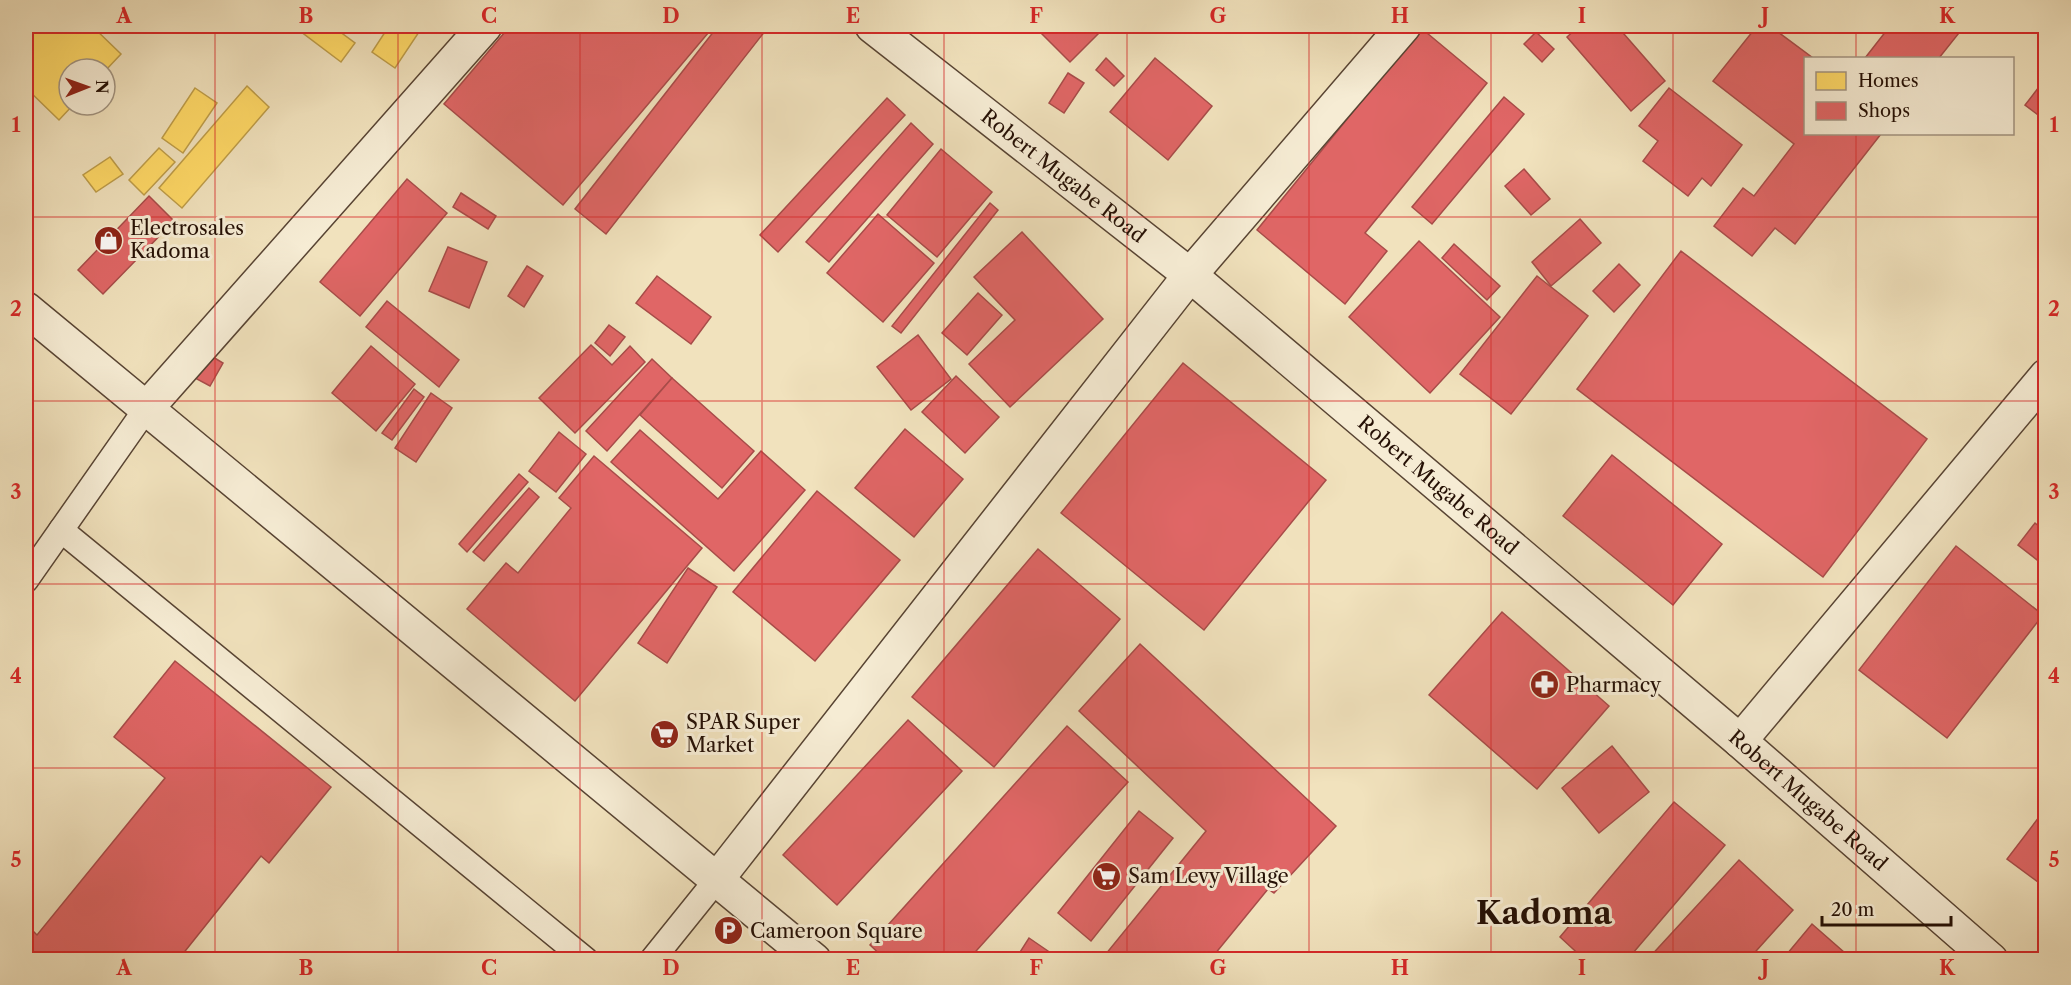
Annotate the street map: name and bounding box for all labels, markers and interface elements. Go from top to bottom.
text: A [115,4,132,28]
text: B [299,4,314,28]
text: C [481,4,497,28]
text: D [662,4,680,28]
text: E [846,4,860,28]
text: F [1029,4,1043,28]
text: G [1210,4,1227,28]
text: H [1391,4,1409,28]
text: I [1578,4,1586,28]
text: J [1757,4,1769,28]
text: K [1939,4,1956,28]
north arrow [57,57,117,117]
legend [1804,57,2014,135]
text: Homes [1858,70,1919,92]
text: N [92,80,112,94]
text: Shops [1858,100,1910,122]
street label: Robert Mugabe Road [976,104,1150,248]
text: 1 [12,113,21,137]
text: 1 [2050,113,2059,137]
place label: Electrosales Kadoma [130,216,244,263]
shop icon: Electrosales Kadoma [93,224,125,256]
text: 2 [10,297,22,321]
text: 2 [2048,297,2060,321]
street label: Robert Mugabe Road [1353,411,1523,560]
text: 3 [10,480,22,504]
text: 3 [2048,480,2060,504]
text: 4 [10,664,22,688]
text: 4 [2048,664,2060,688]
pharmacy icon: Pharmacy [1529,669,1561,701]
place label: Pharmacy [1566,673,1662,697]
place label: SPAR Super Market [686,710,801,757]
supermarket icon: SPAR Super Market [649,718,681,750]
street label: Robert Mugabe Road [1724,725,1892,876]
text: 5 [10,848,22,872]
text: 5 [2048,848,2060,872]
supermarket icon: Sam Levy Village [1091,860,1123,892]
place label: Sam Levy Village [1128,864,1289,888]
scale bar [1822,889,1951,927]
district label: Kadoma [1476,893,1613,932]
text: 20 m [1831,899,1875,921]
parking icon: Cameroon Square [713,915,745,947]
place label: Cameroon Square [750,919,923,943]
text: A [115,956,132,980]
text: B [299,956,314,980]
text: C [481,956,497,980]
text: D [662,956,680,980]
text: E [846,956,860,980]
text: F [1029,956,1043,980]
text: G [1210,956,1227,980]
text: H [1391,956,1409,980]
text: I [1578,956,1586,980]
text: J [1757,956,1769,980]
text: K [1939,956,1956,980]

